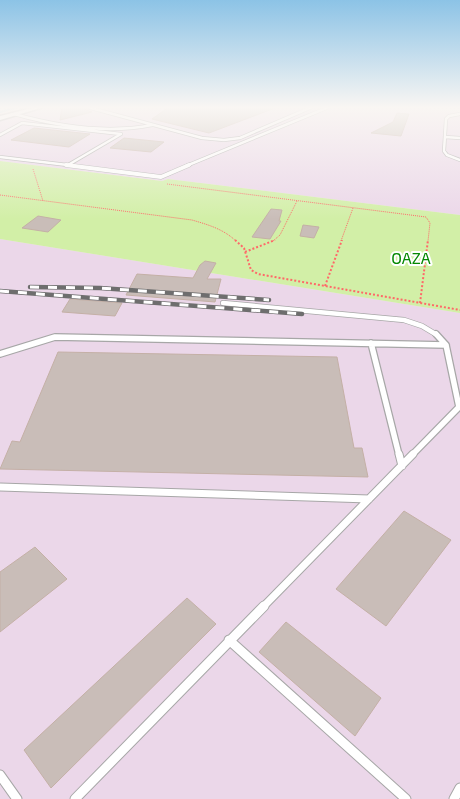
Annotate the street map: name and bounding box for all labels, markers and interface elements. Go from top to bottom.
park label: OAZA [391,248,431,267]

